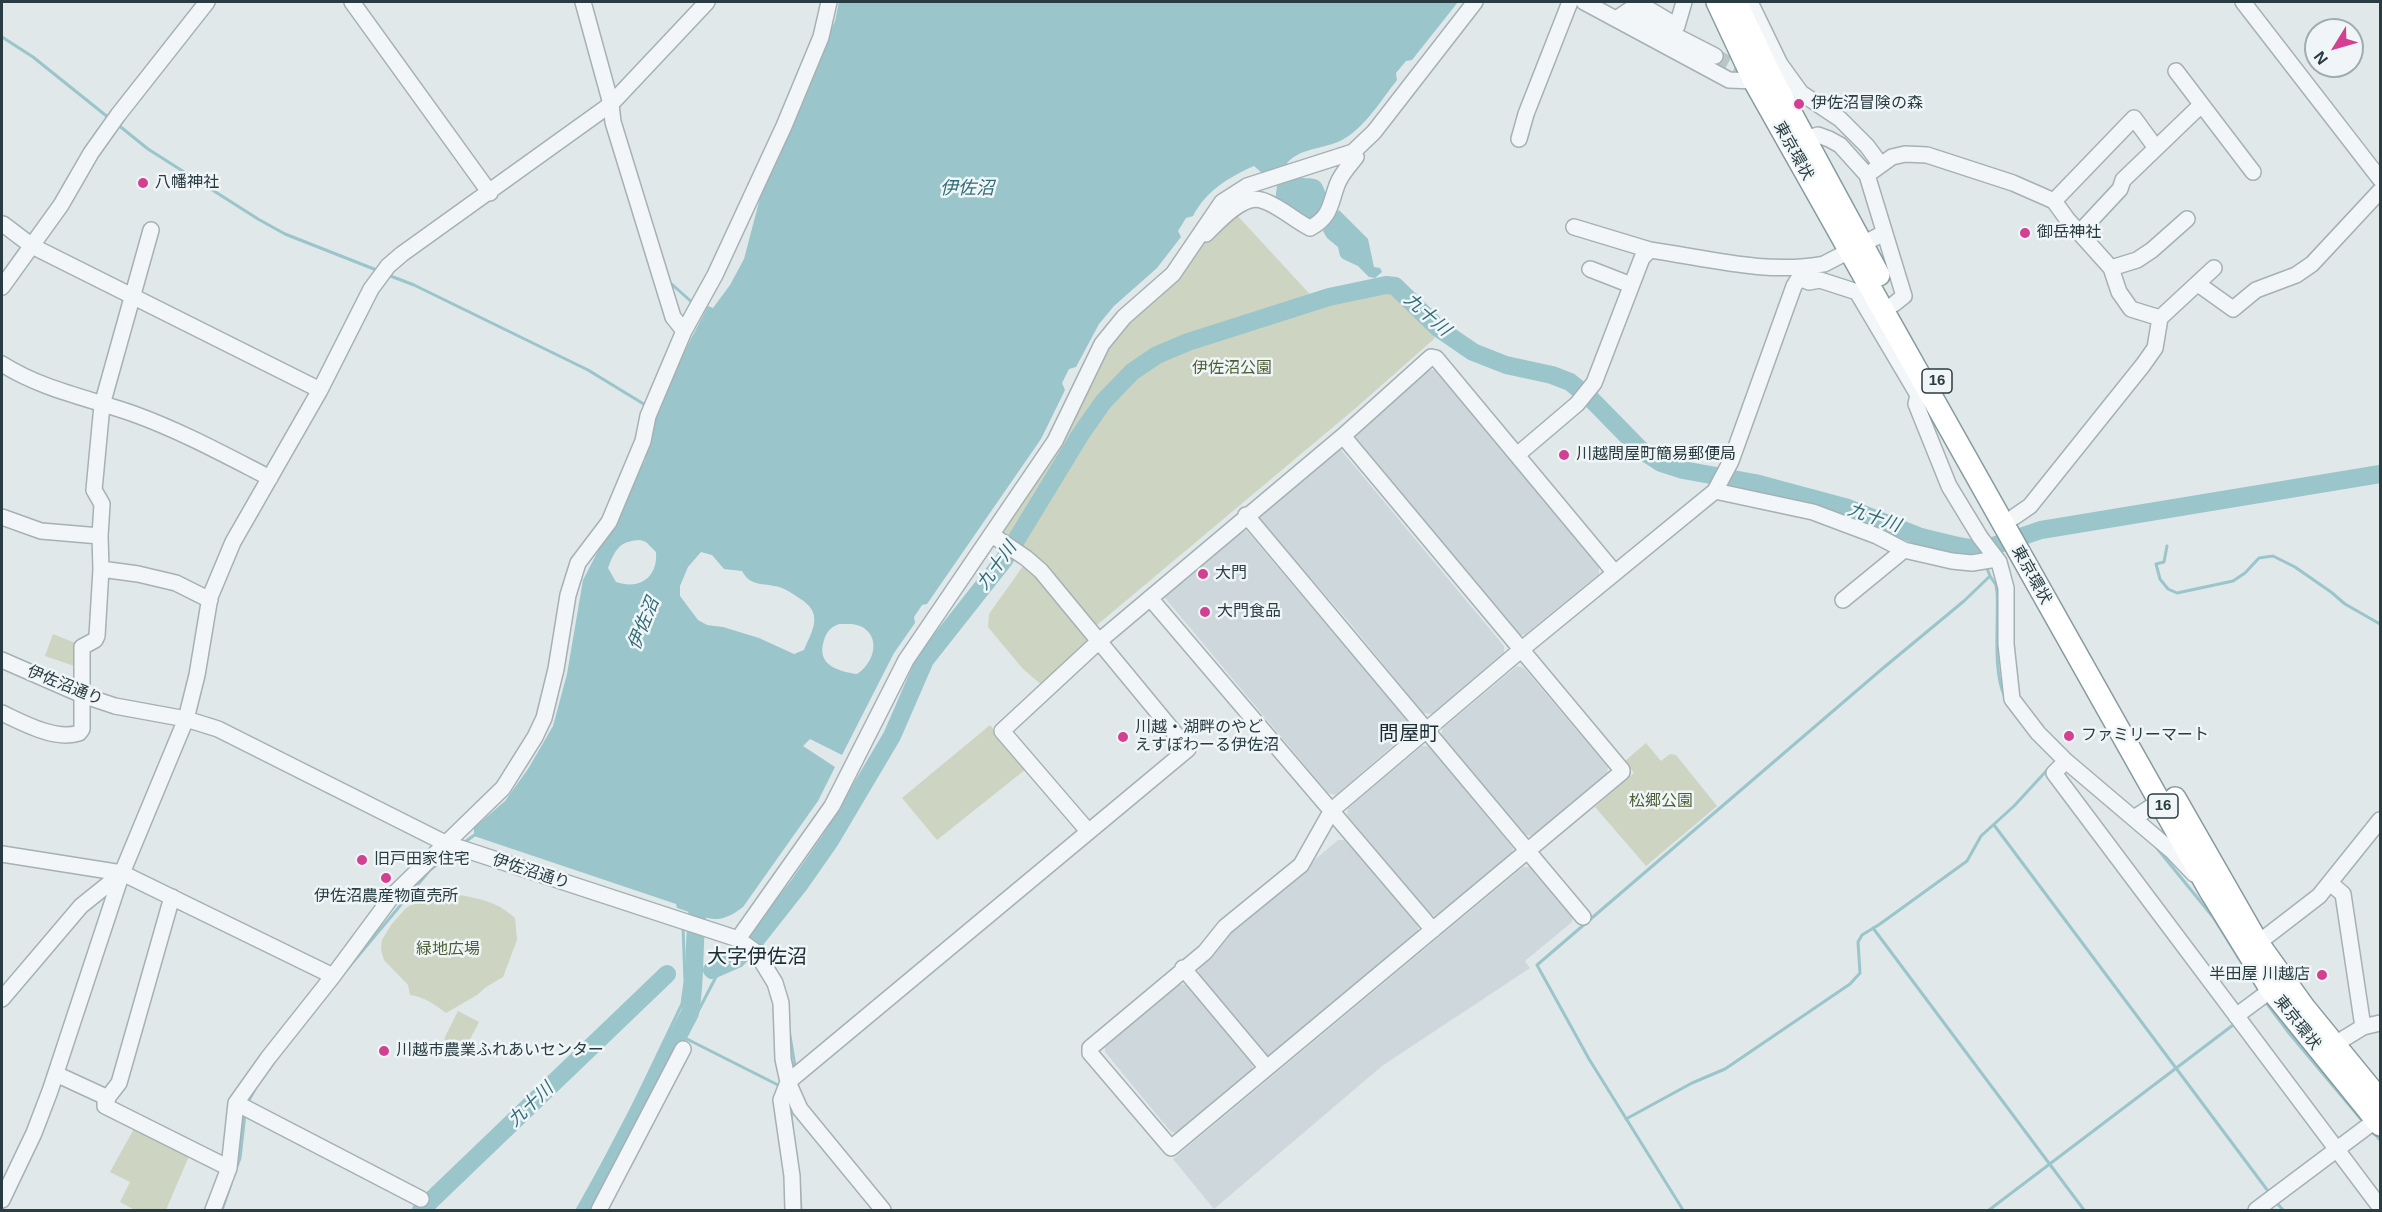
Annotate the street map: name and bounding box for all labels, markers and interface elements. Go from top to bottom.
north arrow [2304,18,2364,78]
text: N [2311,48,2331,68]
place label: 伊佐沼冒険の森 [1811,94,1923,114]
marker: 伊佐沼冒険の森 [1792,97,1806,111]
street label: 東京環状 [1769,118,1817,184]
place label: 八幡神社 [155,173,219,193]
marker: 八幡神社 [136,176,150,190]
water label: 伊佐沼 [940,178,994,200]
place label: 御岳神社 [2037,223,2101,243]
marker: 御岳神社 [2018,226,2032,240]
water label: 九十川 [1400,289,1454,341]
park label: 伊佐沼公園 [1192,359,1272,379]
road number: 16 [1922,369,1952,393]
place label: 川越問屋町簡易郵便局 [1576,445,1736,465]
marker: 川越問屋町簡易郵便局 [1557,448,1571,462]
water label: 九十川 [1845,499,1903,537]
water label: 九十川 [972,538,1022,594]
street label: 東京環状 [2007,542,2055,608]
place label: 大門 [1215,564,1247,584]
marker: 大門 [1196,567,1210,581]
water label: 伊佐沼 [624,595,664,653]
place label: 大門食品 [1217,602,1281,622]
marker: 大門食品 [1198,605,1212,619]
street label: 伊佐沼通り [24,662,106,710]
place label: 川越・湖畔のやど えすぽわーる伊佐沼 [1135,718,1279,756]
district label: 問屋町 [1379,722,1439,746]
place label: ファミリーマート [2081,726,2209,746]
marker: ファミリーマート [2062,729,2076,743]
marker: 川越・湖畔のやど えすぽわーる伊佐沼 [1116,730,1130,744]
park label: 松郷公園 [1629,792,1693,812]
road number: 16 [2148,794,2178,818]
place label: 旧戸田家住宅 [374,850,470,870]
street label: 伊佐沼通り [490,851,572,893]
marker: 旧戸田家住宅 [355,853,369,867]
marker: 伊佐沼農産物直売所 [379,871,393,885]
place label: 伊佐沼農産物直売所 [314,887,458,907]
park label: 緑地広場 [416,940,480,960]
district label: 大字伊佐沼 [707,945,807,969]
place label: 半田屋 川越店 [2210,965,2310,985]
marker: 半田屋 川越店 [2315,968,2329,982]
street label: 東京環状 [2270,992,2324,1054]
place label: 川越市農業ふれあいセンター [396,1041,604,1061]
marker: 川越市農業ふれあいセンター [377,1044,391,1058]
water label: 九十川 [504,1078,558,1132]

